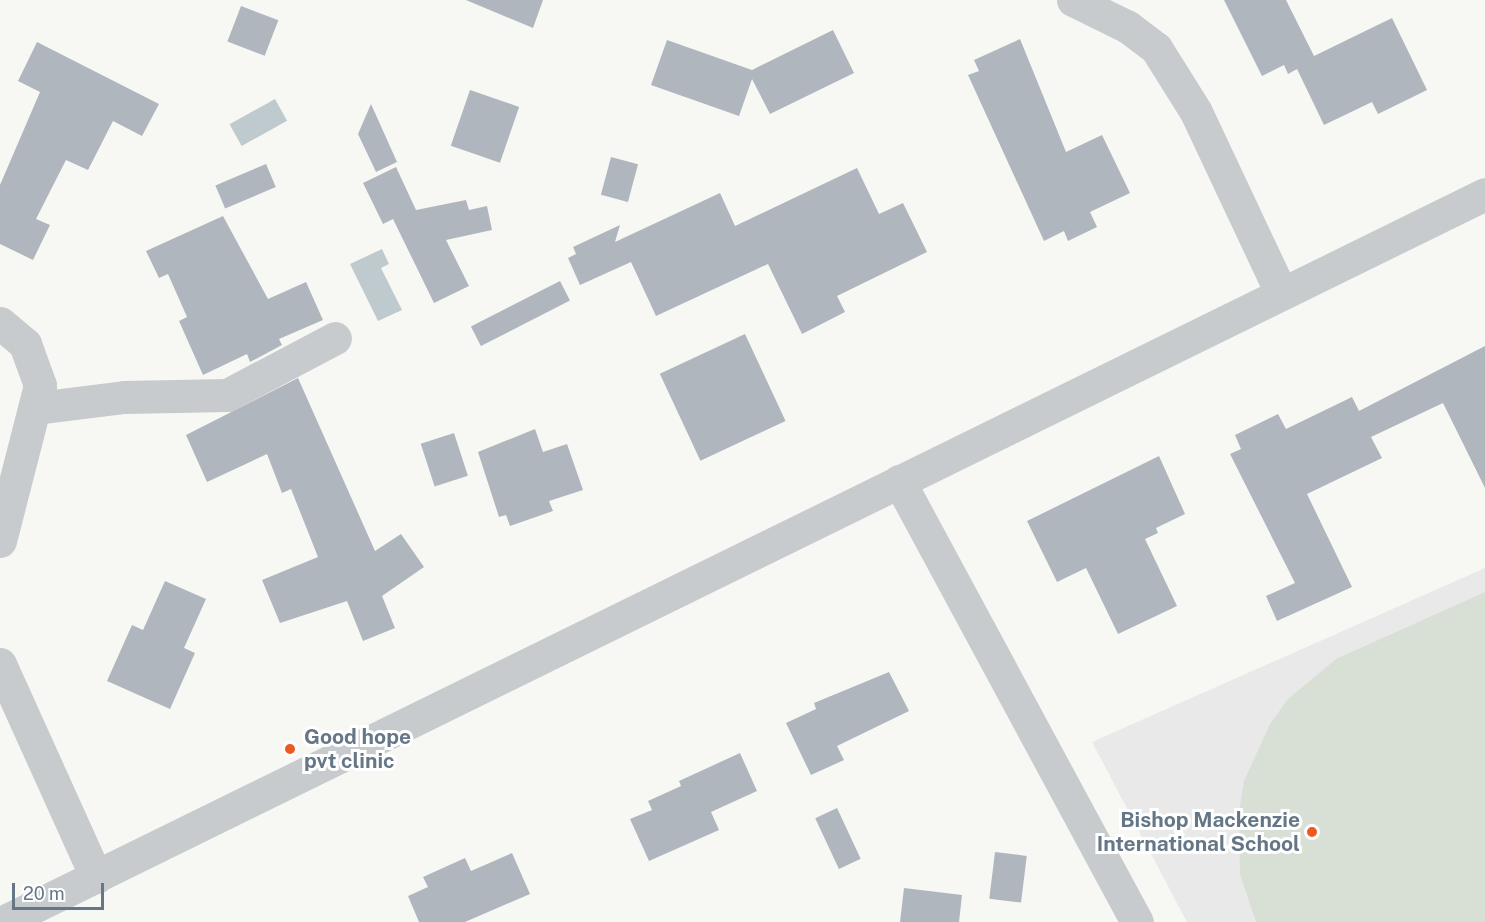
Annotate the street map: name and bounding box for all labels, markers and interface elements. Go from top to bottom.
place label: Good hope pvt clinic [304,724,411,774]
marker: Good hope pvt clinic [281,740,299,758]
place label: Bishop Mackenzie International School [1097,807,1300,857]
marker: Bishop Mackenzie International School [1305,825,1319,839]
scale bar [15,871,106,909]
text: 20 m [23,883,65,904]

